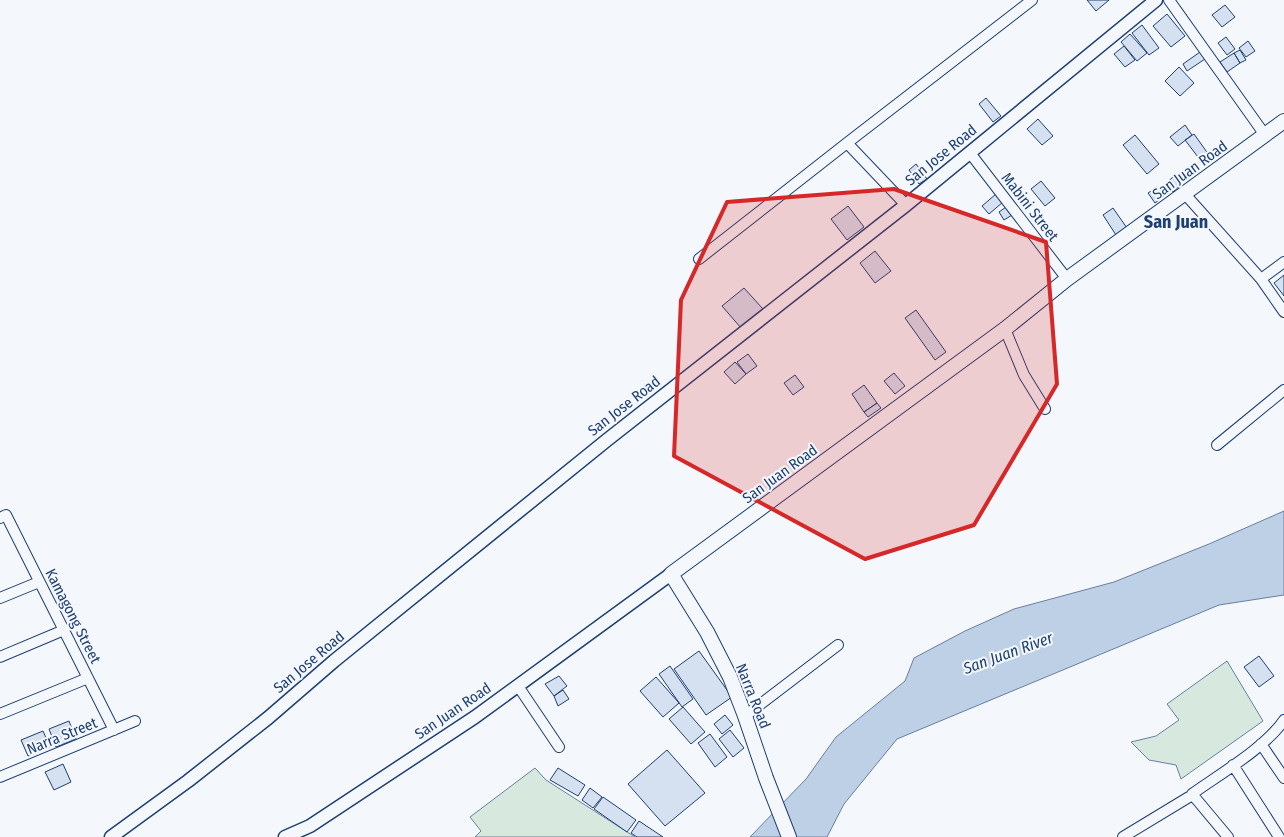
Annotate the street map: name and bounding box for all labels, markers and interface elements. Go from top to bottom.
street label: San Jose Road [902,121,980,189]
street label: San Juan Road [1149,137,1231,203]
street label: Mabini Street [998,169,1062,245]
district label: San Juan [1144,211,1208,233]
street label: San Jose Road [584,372,664,440]
street label: San Juan Road [739,441,821,507]
street label: Kamagong Street [41,566,105,666]
street label: San Jose Road [270,627,348,697]
water label: San Juan River [960,628,1056,678]
street label: Narra Road [732,661,774,731]
street label: San Juan Road [411,679,495,743]
street label: Narra Street [24,714,100,758]

